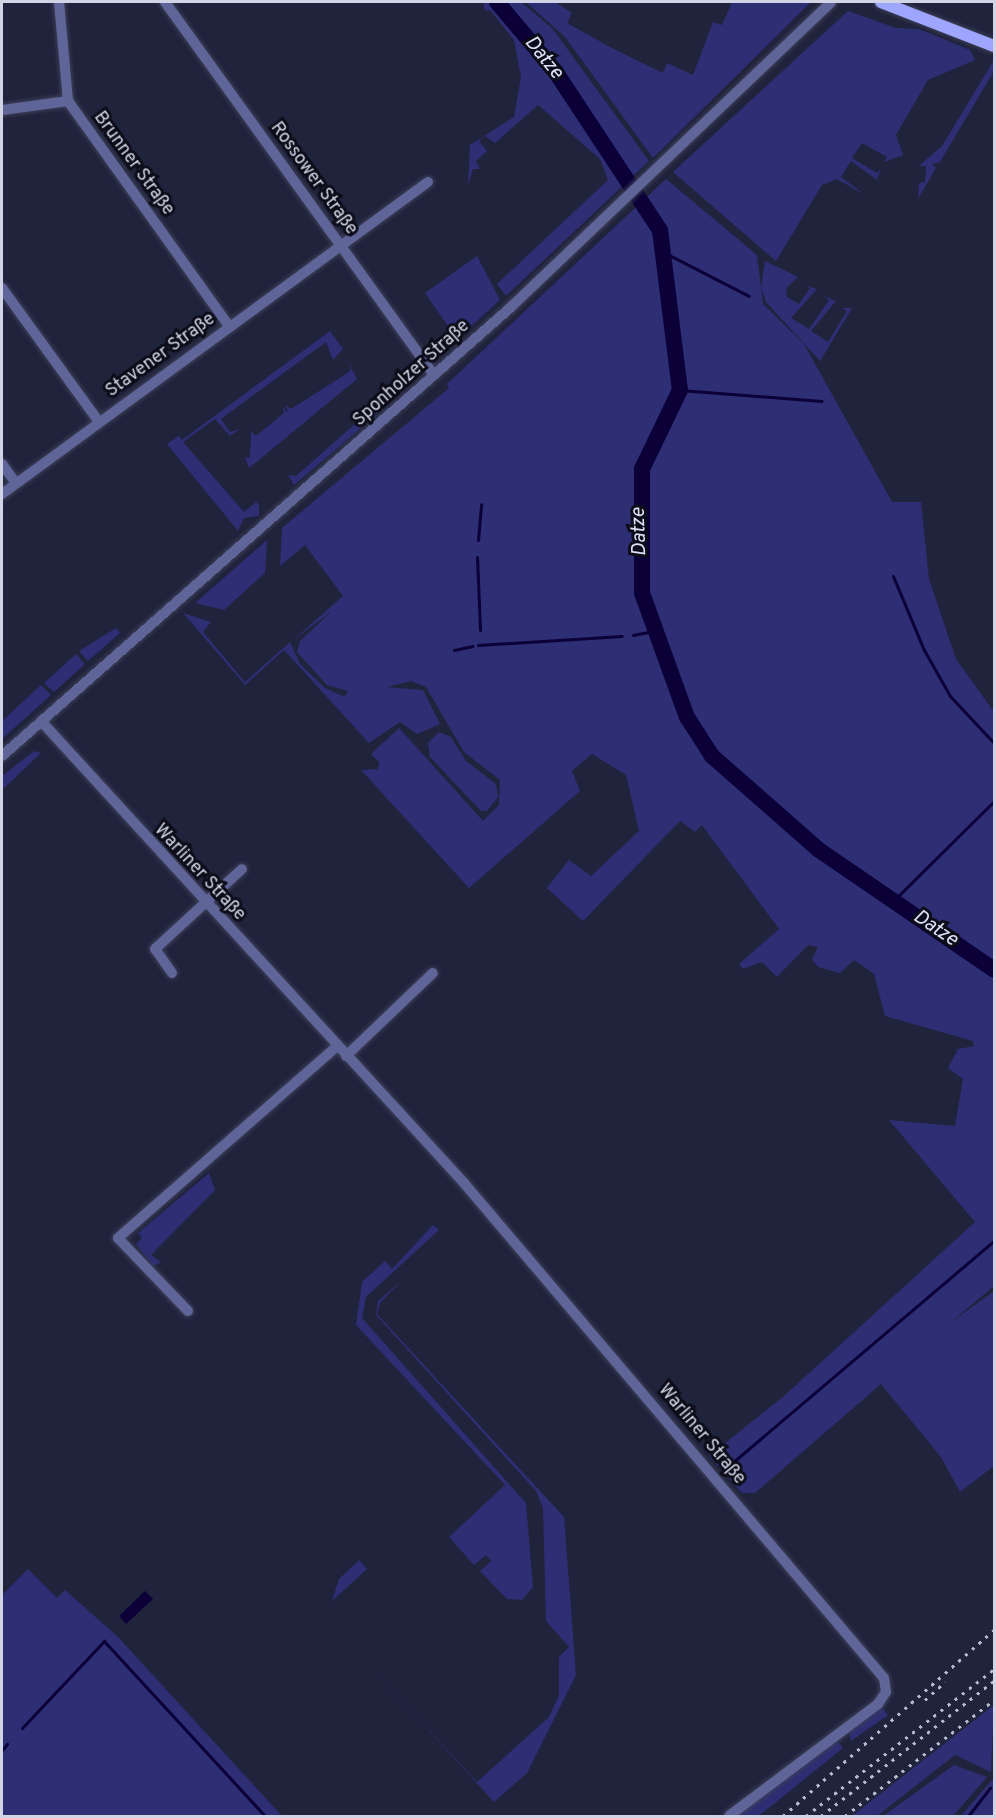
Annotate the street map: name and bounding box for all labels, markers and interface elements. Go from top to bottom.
water label: Datze [518,31,568,85]
street label: Brunner Straße [88,108,178,220]
street label: Rossower Straße [265,118,361,240]
street label: Stavener Straße [102,309,220,403]
street label: Sponholzer Straße [349,316,475,432]
water label: Datze [627,507,653,557]
street label: Warliner Straße [149,820,249,926]
water label: Datze [908,905,962,953]
street label: Warliner Straße [653,1380,749,1490]

